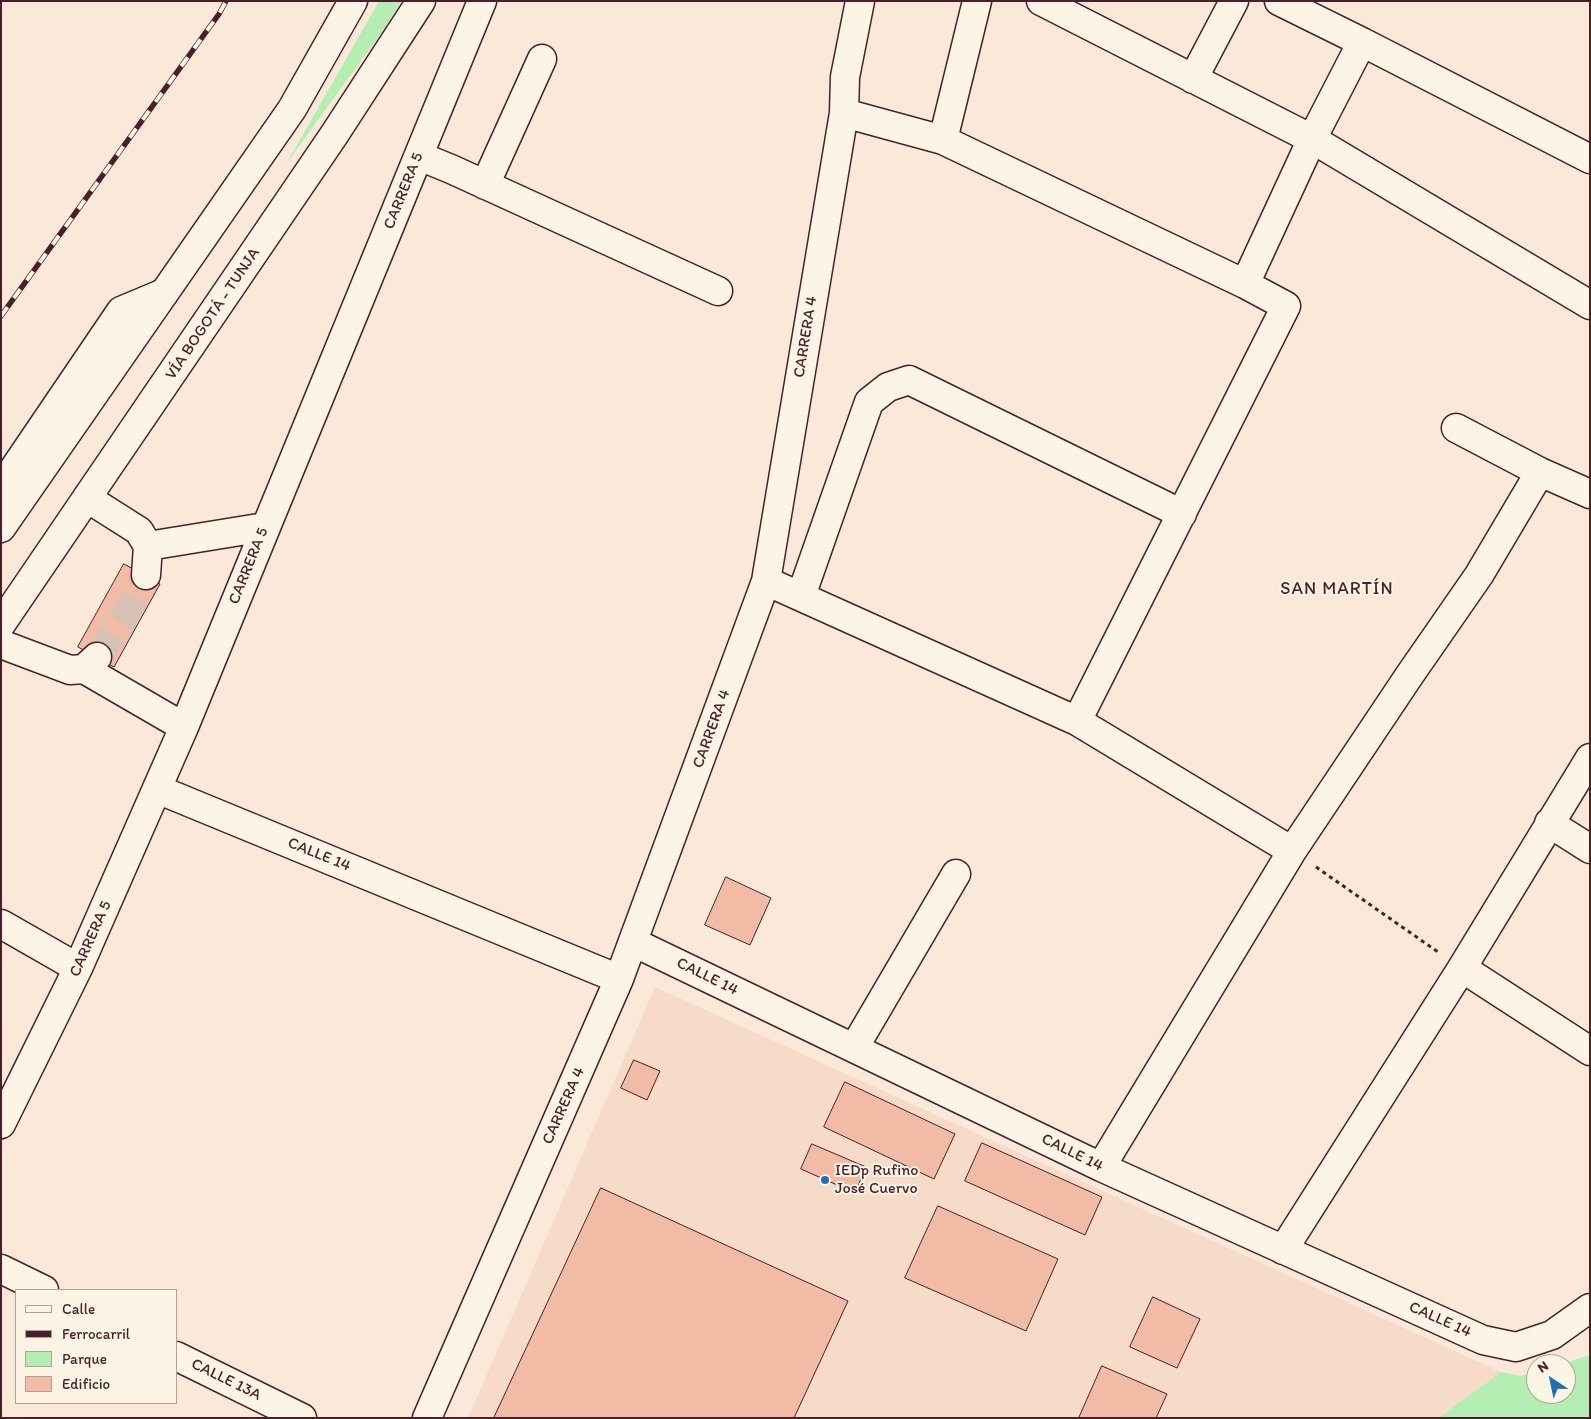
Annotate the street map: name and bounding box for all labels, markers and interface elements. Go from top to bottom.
street label: CARRERA 5 [380,150,428,232]
street label: VÍA BOGOTÁ - TUNJA [162,244,264,384]
street label: CARRERA 4 [790,295,822,379]
street label: CARRERA 5 [225,525,273,607]
district label: SAN MARTÍN [1279,578,1395,600]
street label: CARRERA 4 [689,687,735,771]
street label: CALLE 14 [285,834,353,876]
street label: CARRERA 5 [66,898,116,980]
street label: CALLE 14 [673,954,741,1000]
street label: CARRERA 4 [538,1064,590,1148]
street label: CALLE 14 [1038,1130,1106,1176]
place label: IEDp Rufino José Cuervo [835,1161,918,1199]
marker: IEDp Rufino José Cuervo [819,1174,831,1186]
legend [15,1289,178,1404]
street label: CALLE 14 [1406,1298,1474,1342]
text: Calle [62,1300,95,1318]
text: Ferrocarril [62,1325,130,1343]
text: Parque [62,1350,107,1368]
north arrow [1526,1354,1576,1404]
street label: CALLE 13A [188,1355,264,1405]
text: N [1534,1357,1552,1377]
text: Edificio [62,1375,110,1393]

